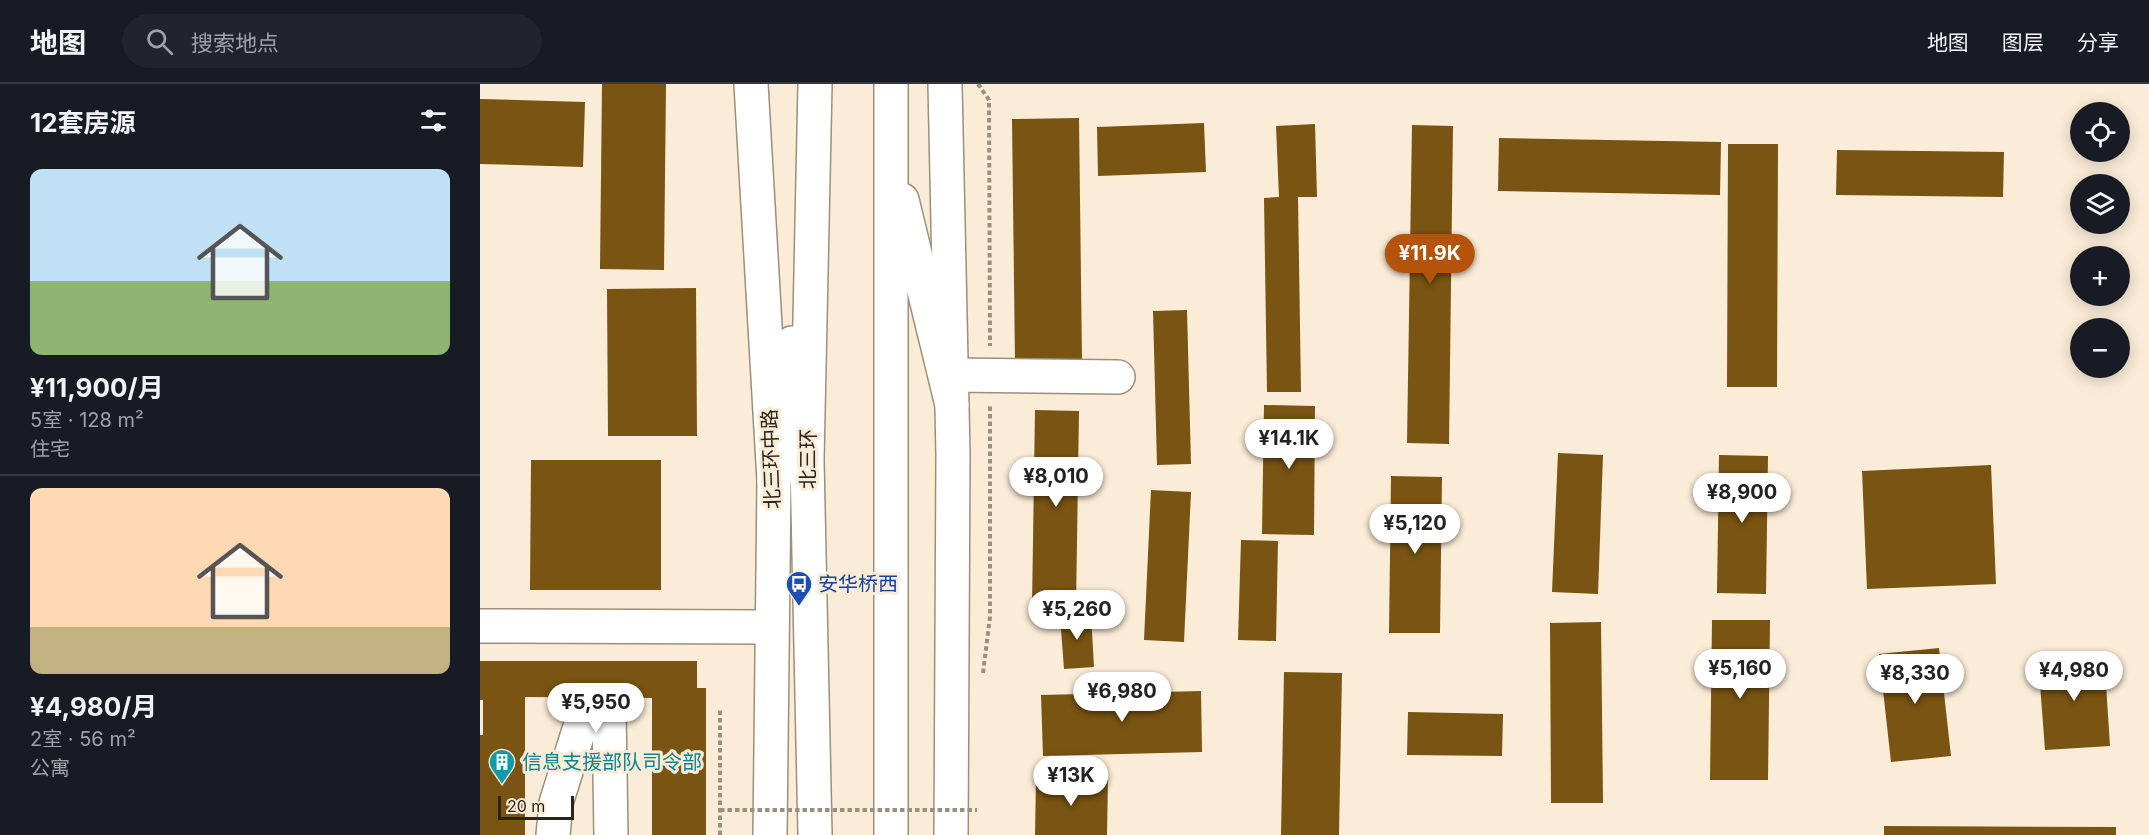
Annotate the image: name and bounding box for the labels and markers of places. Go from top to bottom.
pin: ¥11.9K [1381,234,1479,285]
pin: ¥14.1K [1240,419,1338,470]
pin: ¥8,010 [1007,457,1105,508]
pin: ¥8,900 [1693,473,1791,524]
pin: ¥5,120 [1366,504,1464,555]
bus stop icon: 安华桥西 [784,569,814,607]
place label: 安华桥西 [818,572,898,596]
pin: ¥5,260 [1028,590,1126,641]
pin: ¥5,160 [1691,649,1789,700]
pin: ¥4,980 [2025,651,2123,702]
pin: ¥8,330 [1866,654,1964,705]
pin: ¥6,980 [1073,672,1171,723]
pin: ¥5,950 [547,683,645,734]
building icon: 信息支援部队司令部 [487,747,517,785]
place label: 信息支援部队司令部 [522,750,702,774]
pin: ¥13K [1035,756,1107,807]

